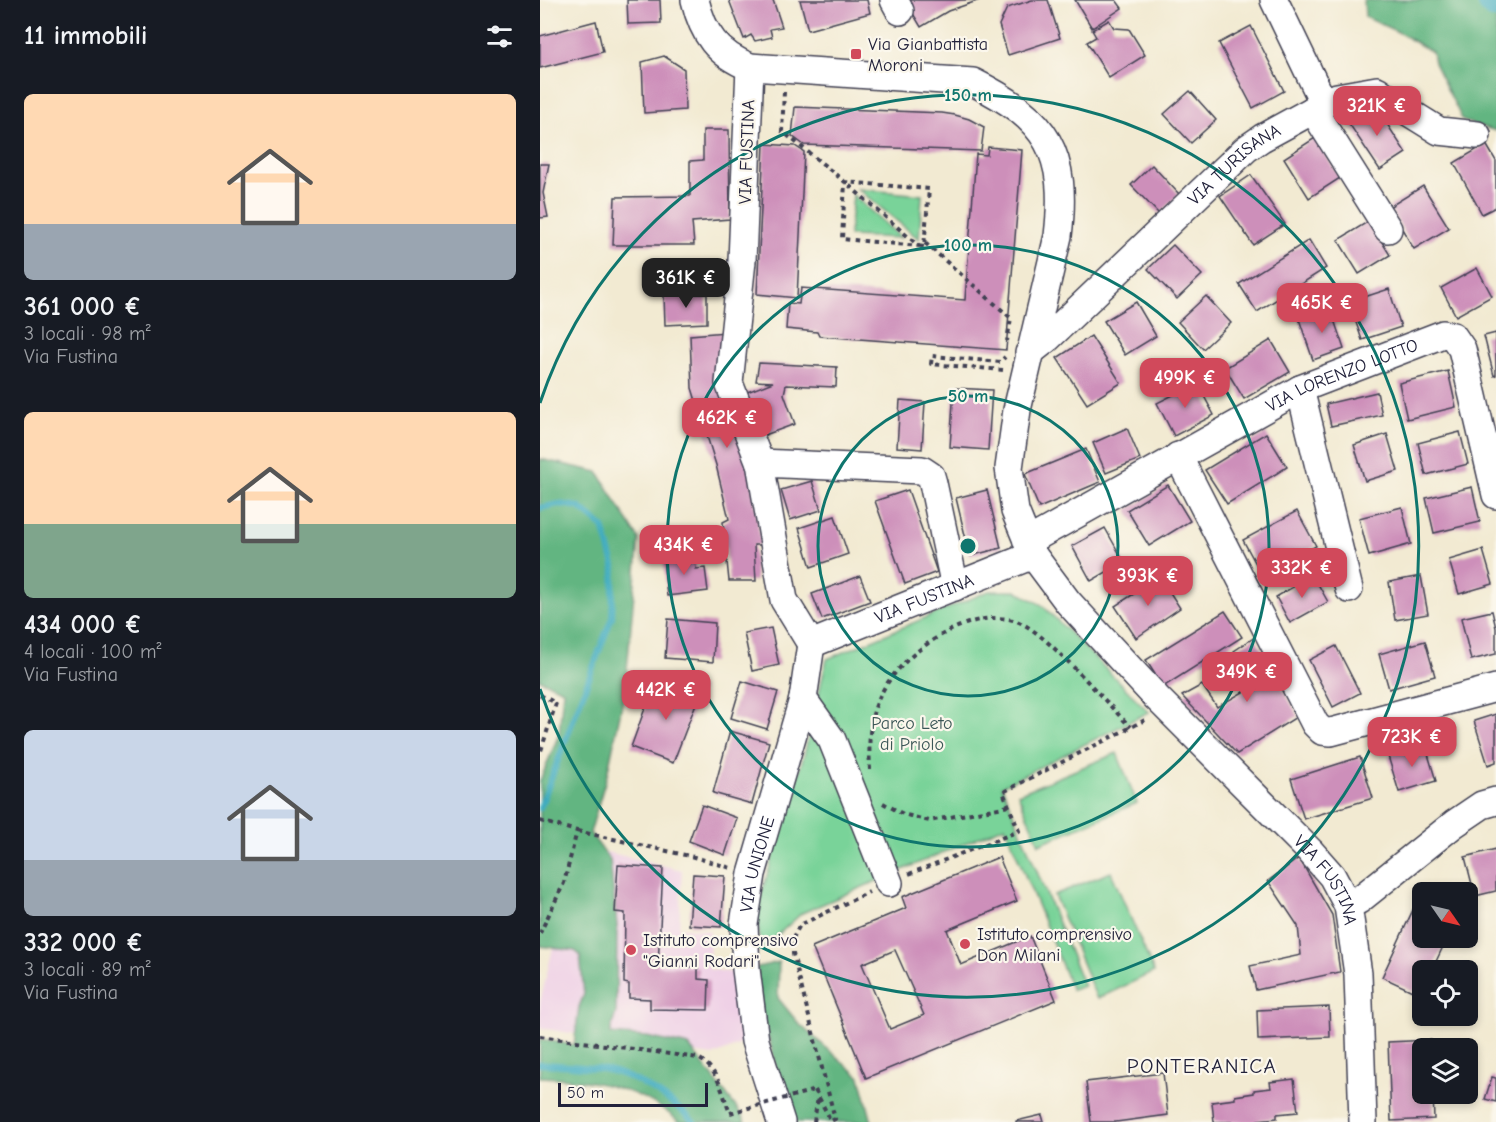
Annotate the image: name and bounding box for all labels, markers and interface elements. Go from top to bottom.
icon: filters [483,20,516,53]
text: 11 immobili [24,21,147,51]
place label: Via Gianbattista Moroni [868,34,988,76]
marker: Via Gianbattista Moroni [849,47,863,61]
text: 150 m [944,85,992,106]
pin: 321K € [1328,86,1426,137]
text: 321K € [1347,94,1407,117]
street label: VIA FUSTINA [735,99,759,205]
street label: VIA TURISANA [1183,119,1284,210]
icon: home [216,133,324,241]
text: 100 m [944,235,992,256]
pin: 361K € [637,258,735,309]
text: 361K € [656,266,716,289]
pin: 465K € [1273,283,1371,334]
text: 465K € [1291,291,1353,314]
text: 361 000 € [24,292,142,322]
text: 3 locali · 98 m² [24,322,151,345]
street label: VIA LORENZO LOTTO [1262,334,1421,416]
text: Via Fustina [24,345,118,368]
pin: 499K € [1136,358,1234,409]
text: 499K € [1154,366,1216,389]
text: 50 m [948,386,988,407]
pin: 462K € [678,398,776,449]
text: 462K € [696,406,758,429]
icon: home [216,451,324,559]
pin: 434K € [635,525,733,576]
text: 434K € [654,533,714,556]
centre of rings [958,536,978,556]
pin: 332K € [1253,548,1351,599]
pin: 393K € [1099,556,1197,607]
text: 332K € [1271,556,1333,579]
text: 393K € [1117,564,1179,587]
street label: VIA FUSTINA [872,569,977,628]
text: 434 000 € [24,610,142,640]
text: 4 locali · 100 m² [24,640,162,663]
pin: 349K € [1198,652,1296,703]
text: 349K € [1216,660,1278,683]
text: Via Fustina [24,663,118,686]
pin: 442K € [617,670,715,721]
text: 442K € [636,678,696,701]
park label: Parco Leto di Priolo [871,713,953,755]
pin: 723K € [1363,717,1461,768]
text: 723K € [1382,725,1442,748]
icon: home [216,769,324,877]
street label: VIA UNIONE [736,813,779,914]
street label: VIA FUSTINA [1290,831,1361,927]
north arrow [1412,882,1478,948]
map controls [1412,882,1478,1104]
place label: Istituto comprensivo Don Milani [977,924,1132,966]
text: 332 000 € [24,928,144,958]
place label: Istituto comprensivo "Gianni Rodari" [643,930,798,972]
marker: Istituto comprensivo Don Milani [958,937,972,951]
marker: Istituto comprensivo "Gianni Rodari" [624,943,638,957]
text: 3 locali · 89 m² [24,958,151,981]
button: locate [1412,960,1478,1026]
text: Via Fustina [24,981,118,1004]
button: layers [1412,1038,1478,1104]
district label: PONTERANICA [1127,1054,1277,1078]
scale bar [558,1080,708,1108]
text: 50 m [567,1084,604,1102]

